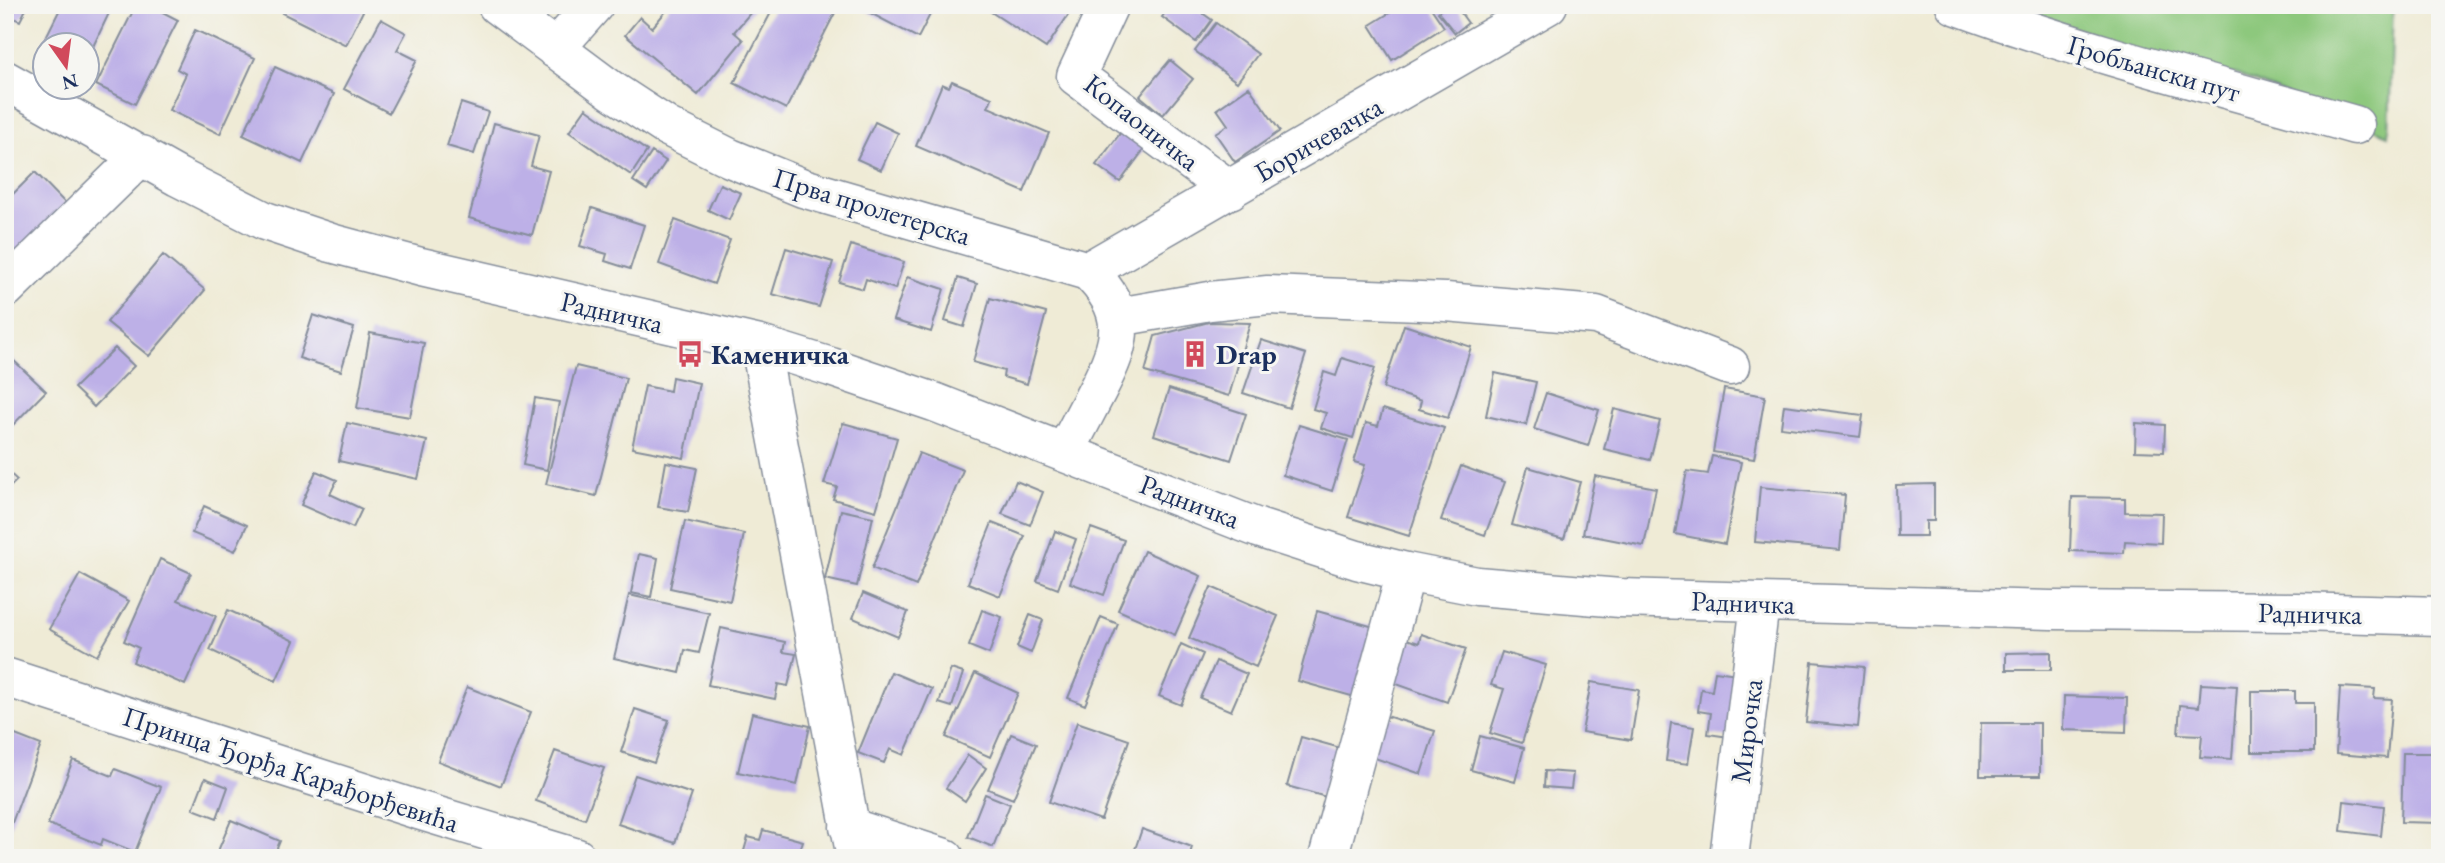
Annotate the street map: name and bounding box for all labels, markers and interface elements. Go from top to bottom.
street label: Гробљански пут [2064,26,2245,110]
north arrow [32,32,102,102]
street label: Копаоничка [1077,66,1208,179]
text: N [59,68,80,96]
street label: Боричевачка [1247,87,1389,190]
street label: Прва пролетерска [769,159,976,253]
street label: Радничка [557,283,668,341]
place label: Каменичка [711,336,850,372]
place label: Drap [1216,336,1277,372]
bus stop icon: Каменичка [675,339,705,369]
building icon: Drap [1180,339,1210,369]
street label: Радничка [1135,466,1246,537]
street label: Радничка [1690,582,1796,622]
street label: Радничка [2258,594,2363,632]
street label: Мирочка [1722,676,1770,785]
street label: Принца Ђорђа Карађорђевића [119,698,464,841]

